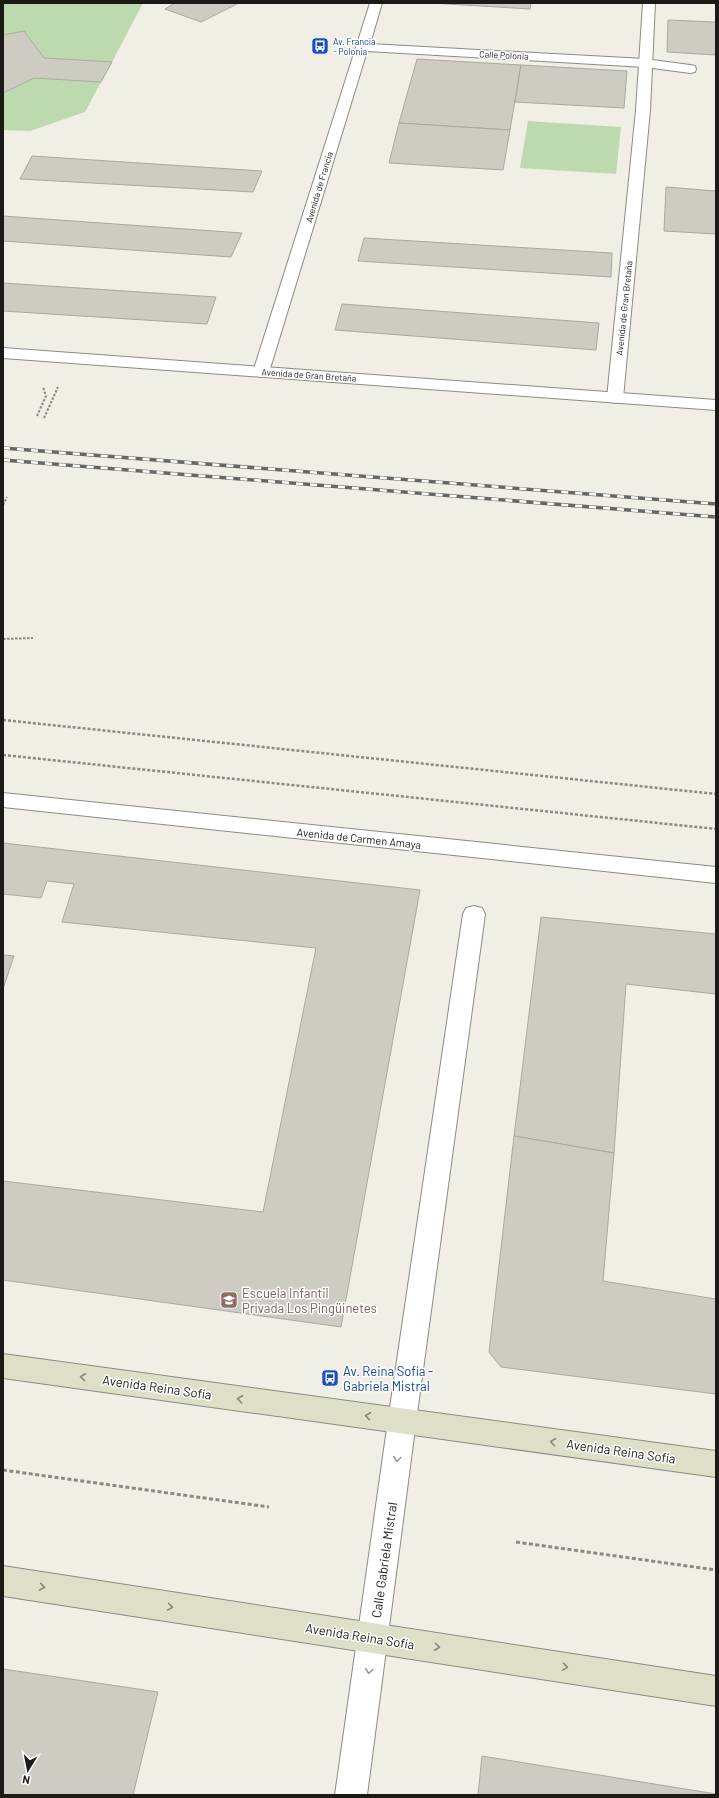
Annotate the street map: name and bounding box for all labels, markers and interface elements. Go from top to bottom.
bus stop icon: Av. Francia - Polonia [310,36,330,56]
place label: Av. Francia - Polonia [333,36,376,57]
street label: Calle Polonia [479,48,529,62]
street label: Avenida de Francia [303,150,335,224]
street label: Avenida de Gran Bretaña [614,260,634,356]
street label: Avenida de Gran Bretaña [261,366,357,384]
street label: Avenida de Carmen Amaya [296,825,422,851]
place label: Escuela Infantil Privada Los Pingüinetes [242,1285,377,1316]
school or university icon: Escuela Infantil Privada Los Pingüinetes [219,1290,239,1310]
place label: Av. Reina Sofía - Gabriela Mistral [343,1363,433,1394]
bus stop icon: Av. Reina Sofía - Gabriela Mistral [320,1368,340,1388]
street label: Avenida Reina Sofía [101,1371,213,1403]
one-way arrow [80,1373,86,1382]
one-way arrow [236,1395,243,1404]
one-way arrow [365,1412,371,1421]
street label: Avenida Reina Sofía [565,1435,677,1467]
one-way arrow [549,1438,556,1447]
one-way arrow [393,1456,402,1462]
street label: Calle Gabriela Mistral [368,1501,400,1619]
one-way arrow [38,1582,45,1591]
one-way arrow [167,1602,173,1611]
street label: Avenida Reina Sofía [304,1619,416,1653]
one-way arrow [434,1642,440,1651]
one-way arrow [562,1662,569,1671]
one-way arrow [364,1668,373,1674]
north arrow [8,1750,48,1790]
text: N [21,1773,31,1787]

